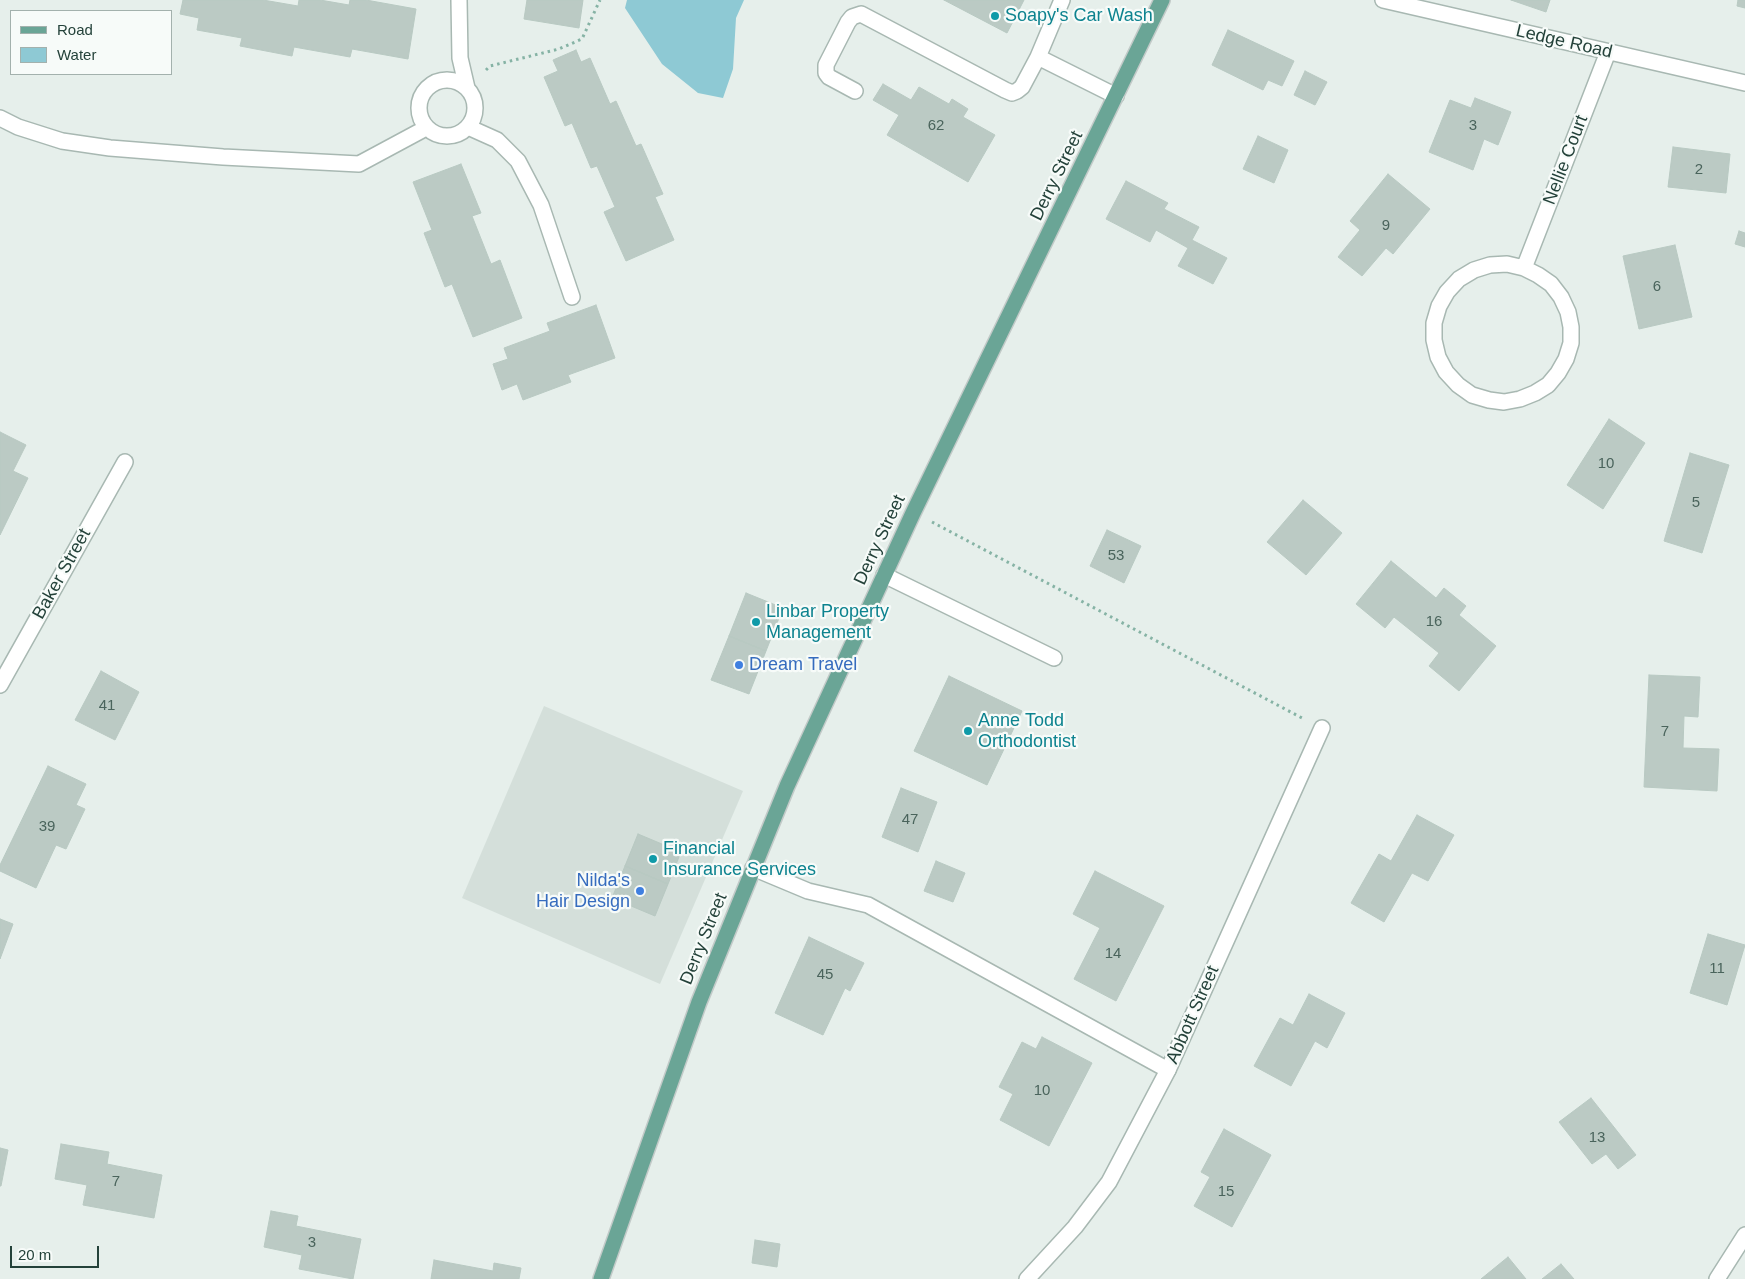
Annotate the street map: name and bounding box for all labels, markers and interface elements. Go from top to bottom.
place label: Soapy's Car Wash [1005,5,1153,27]
legend [10,10,172,75]
marker: Soapy's Car Wash [989,10,1001,22]
street label: Ledge Road [1514,20,1614,64]
text: Road [57,21,93,38]
text: Water [57,46,96,63]
street label: Nellie Court [1539,112,1593,208]
house number: 62 [928,117,944,135]
house number: 3 [1469,117,1477,135]
street label: Derry Street [1026,128,1088,224]
house number: 2 [1695,161,1703,179]
house number: 9 [1382,217,1390,235]
house number: 6 [1653,278,1661,296]
house number: 10 [1598,455,1614,473]
street label: Derry Street [850,491,910,589]
house number: 5 [1692,494,1700,512]
street label: Baker Street [28,525,96,623]
house number: 53 [1108,547,1124,565]
place label: Linbar Property Management [766,601,889,644]
house number: 16 [1426,613,1442,631]
marker: Linbar Property Management [750,616,762,628]
place label: Dream Travel [749,654,857,676]
marker: Dream Travel [733,659,745,671]
house number: 41 [99,697,115,715]
place label: Anne Todd Orthodontist [978,710,1076,752]
house number: 7 [1661,723,1669,741]
marker: Anne Todd Orthodontist [962,725,974,737]
house number: 47 [902,811,918,829]
house number: 39 [39,818,55,836]
place label: Financial Insurance Services [663,838,816,881]
marker: Financial Insurance Services [647,853,659,865]
place label: Nilda's Hair Design [536,870,630,912]
marker: Nilda's Hair Design [634,885,646,897]
street label: Derry Street [676,890,732,988]
house number: 14 [1105,945,1121,963]
house number: 11 [1709,960,1725,978]
street label: Abbott Street [1162,963,1224,1067]
house number: 45 [817,966,833,984]
house number: 10 [1034,1082,1050,1100]
house number: 13 [1589,1129,1605,1147]
house number: 7 [112,1173,120,1191]
house number: 15 [1218,1183,1234,1201]
house number: 3 [308,1234,316,1252]
scale bar [12,1236,101,1268]
text: 20 m [18,1246,51,1263]

